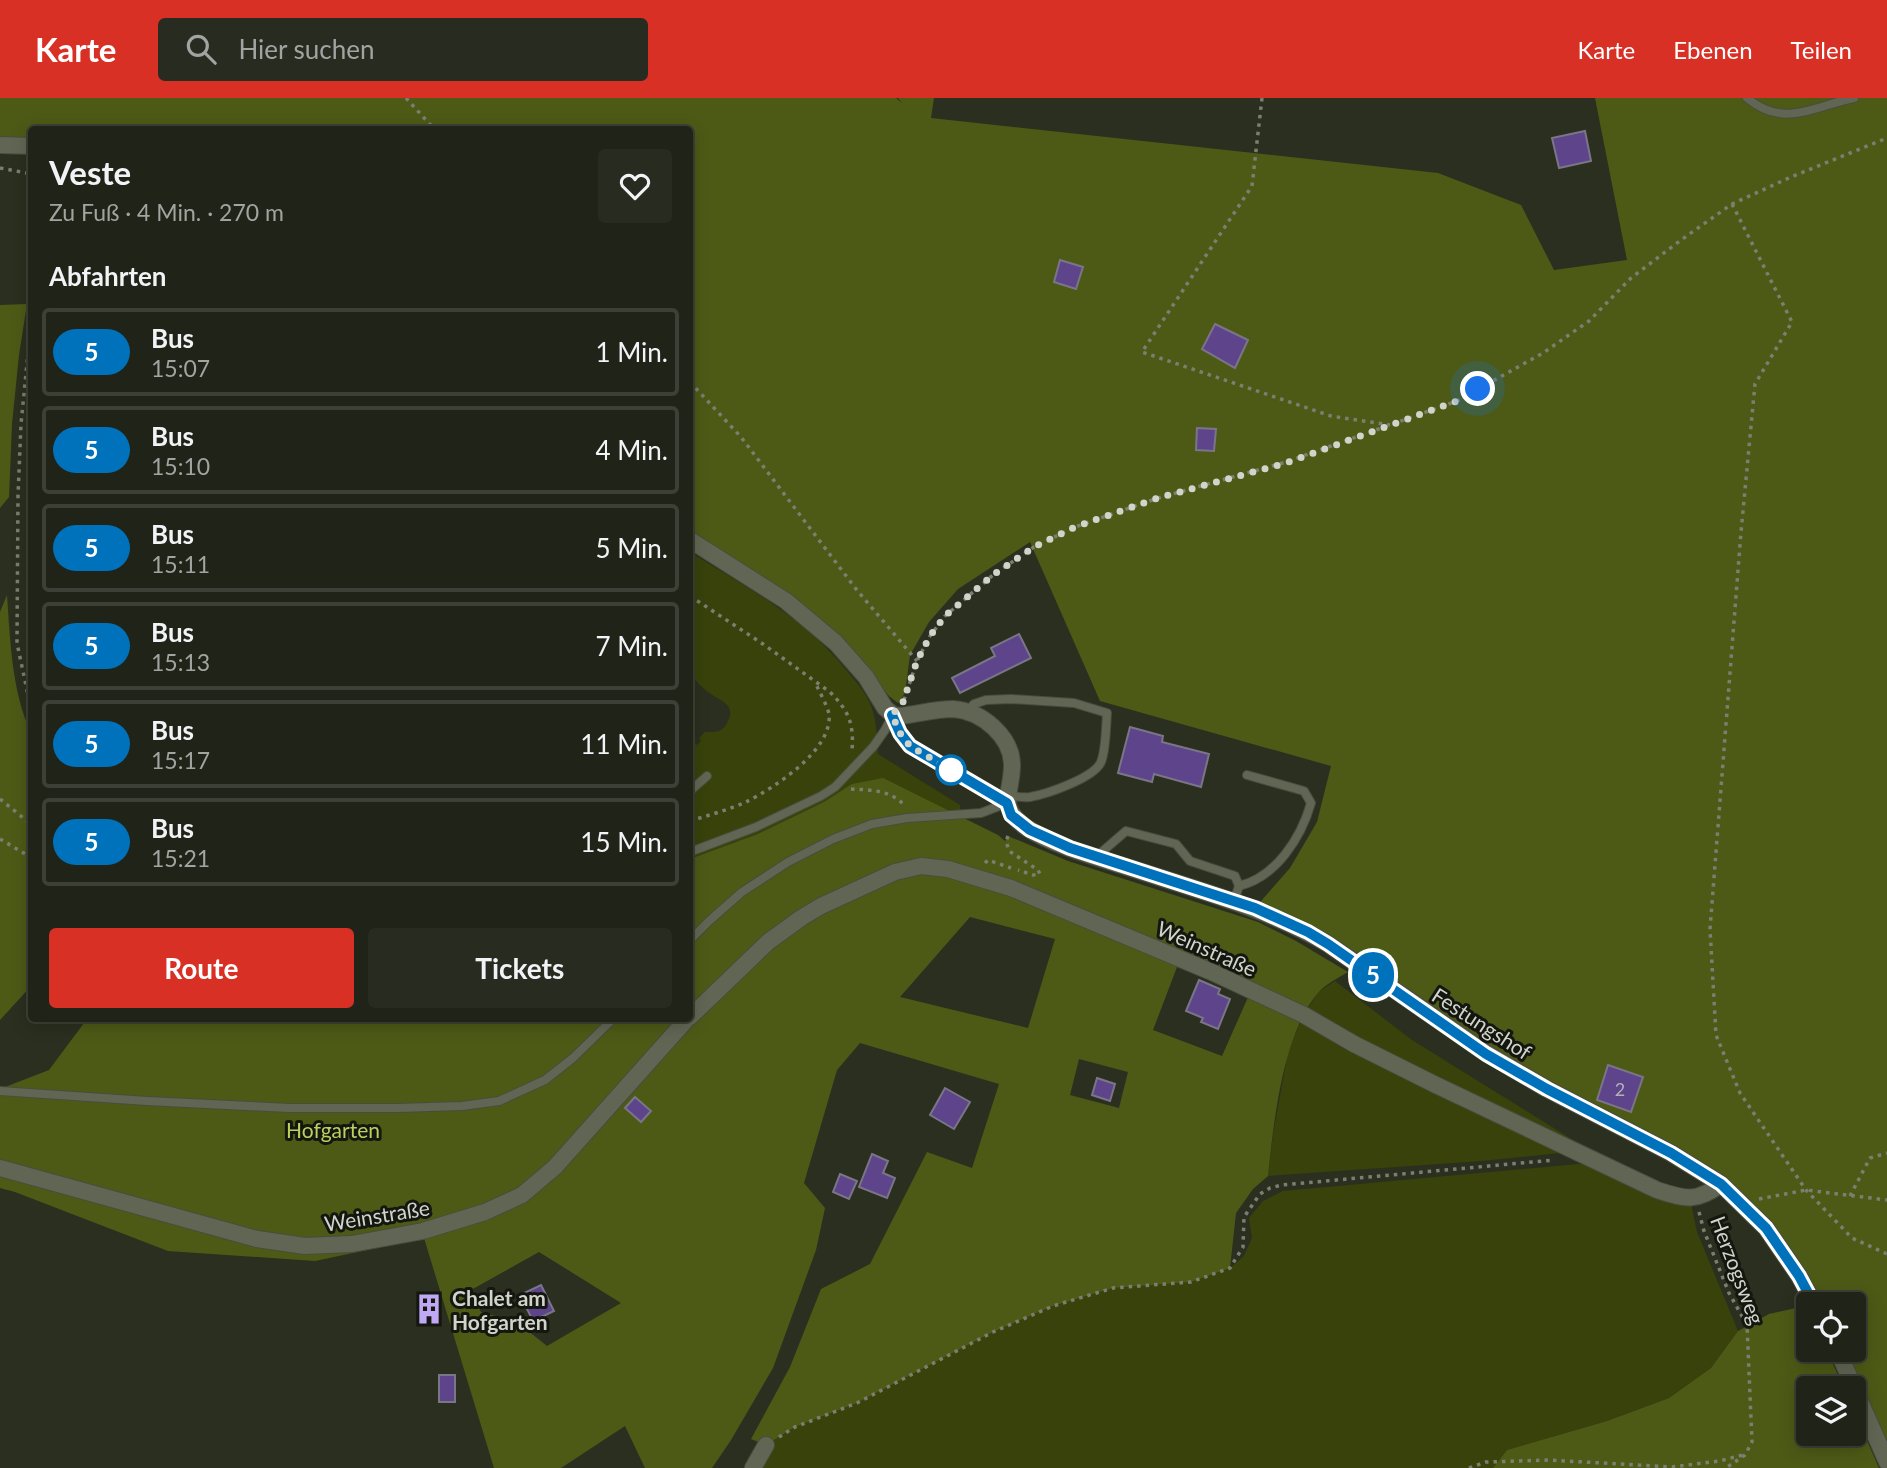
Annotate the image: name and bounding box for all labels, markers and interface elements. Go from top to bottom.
search box [158,18,648,81]
text: Karte [35,29,116,69]
icon: search [182,30,220,68]
text: Hier suchen [238,33,375,65]
text: Karte [1578,35,1635,64]
text: Ebenen [1673,35,1753,64]
text: Teilen [1791,35,1852,64]
button: heart [598,149,672,223]
text: Veste [49,152,131,192]
text: Zu Fuß · 4 Min. · 270 m [49,198,284,226]
text: Abfahrten [49,260,167,292]
text: Bus [151,322,194,354]
text: 1 Min. [595,336,668,368]
text: 5 [85,337,98,366]
text: 15:07 [151,354,210,382]
your location [1460,371,1495,406]
text: Bus [151,420,194,452]
text: 4 Min. [595,434,668,466]
text: 5 [85,435,98,464]
text: 15:10 [151,452,210,480]
text: Bus [151,518,194,550]
text: 5 Min. [595,532,668,564]
text: 5 [85,533,98,562]
text: 15:11 [151,550,210,578]
text: Bus [151,616,194,648]
text: 7 Min. [595,630,668,662]
text: 5 [85,631,98,660]
text: 15:13 [151,648,210,676]
text: Bus [151,714,194,746]
text: 11 Min. [580,728,668,760]
text: 5 [85,729,98,758]
text: 15:17 [151,746,210,774]
unlabelled marker [936,755,966,785]
text: Bus [151,812,194,844]
text: 15 Min. [580,826,668,858]
text: 5 [85,827,98,856]
text: 15:21 [151,844,210,872]
street label: Weinstraße [1153,915,1261,981]
button: Route [49,928,354,1008]
button: Tickets [368,928,672,1008]
line badge: 5 [1350,952,1396,998]
text: 5 [1366,960,1380,989]
street label: Festungshof [1428,982,1537,1065]
house number: 2 [1615,1078,1625,1100]
park label: Hofgarten [286,1117,380,1142]
street label: Weinstraße [323,1194,431,1236]
street label: Herzogsweg [1706,1212,1770,1328]
place label: Chalet am Hofgarten [452,1285,548,1334]
building icon: Chalet am Hofgarten [412,1292,446,1326]
map controls [1796,1292,1866,1446]
button: locate [1796,1292,1866,1362]
button: layers [1796,1376,1866,1446]

